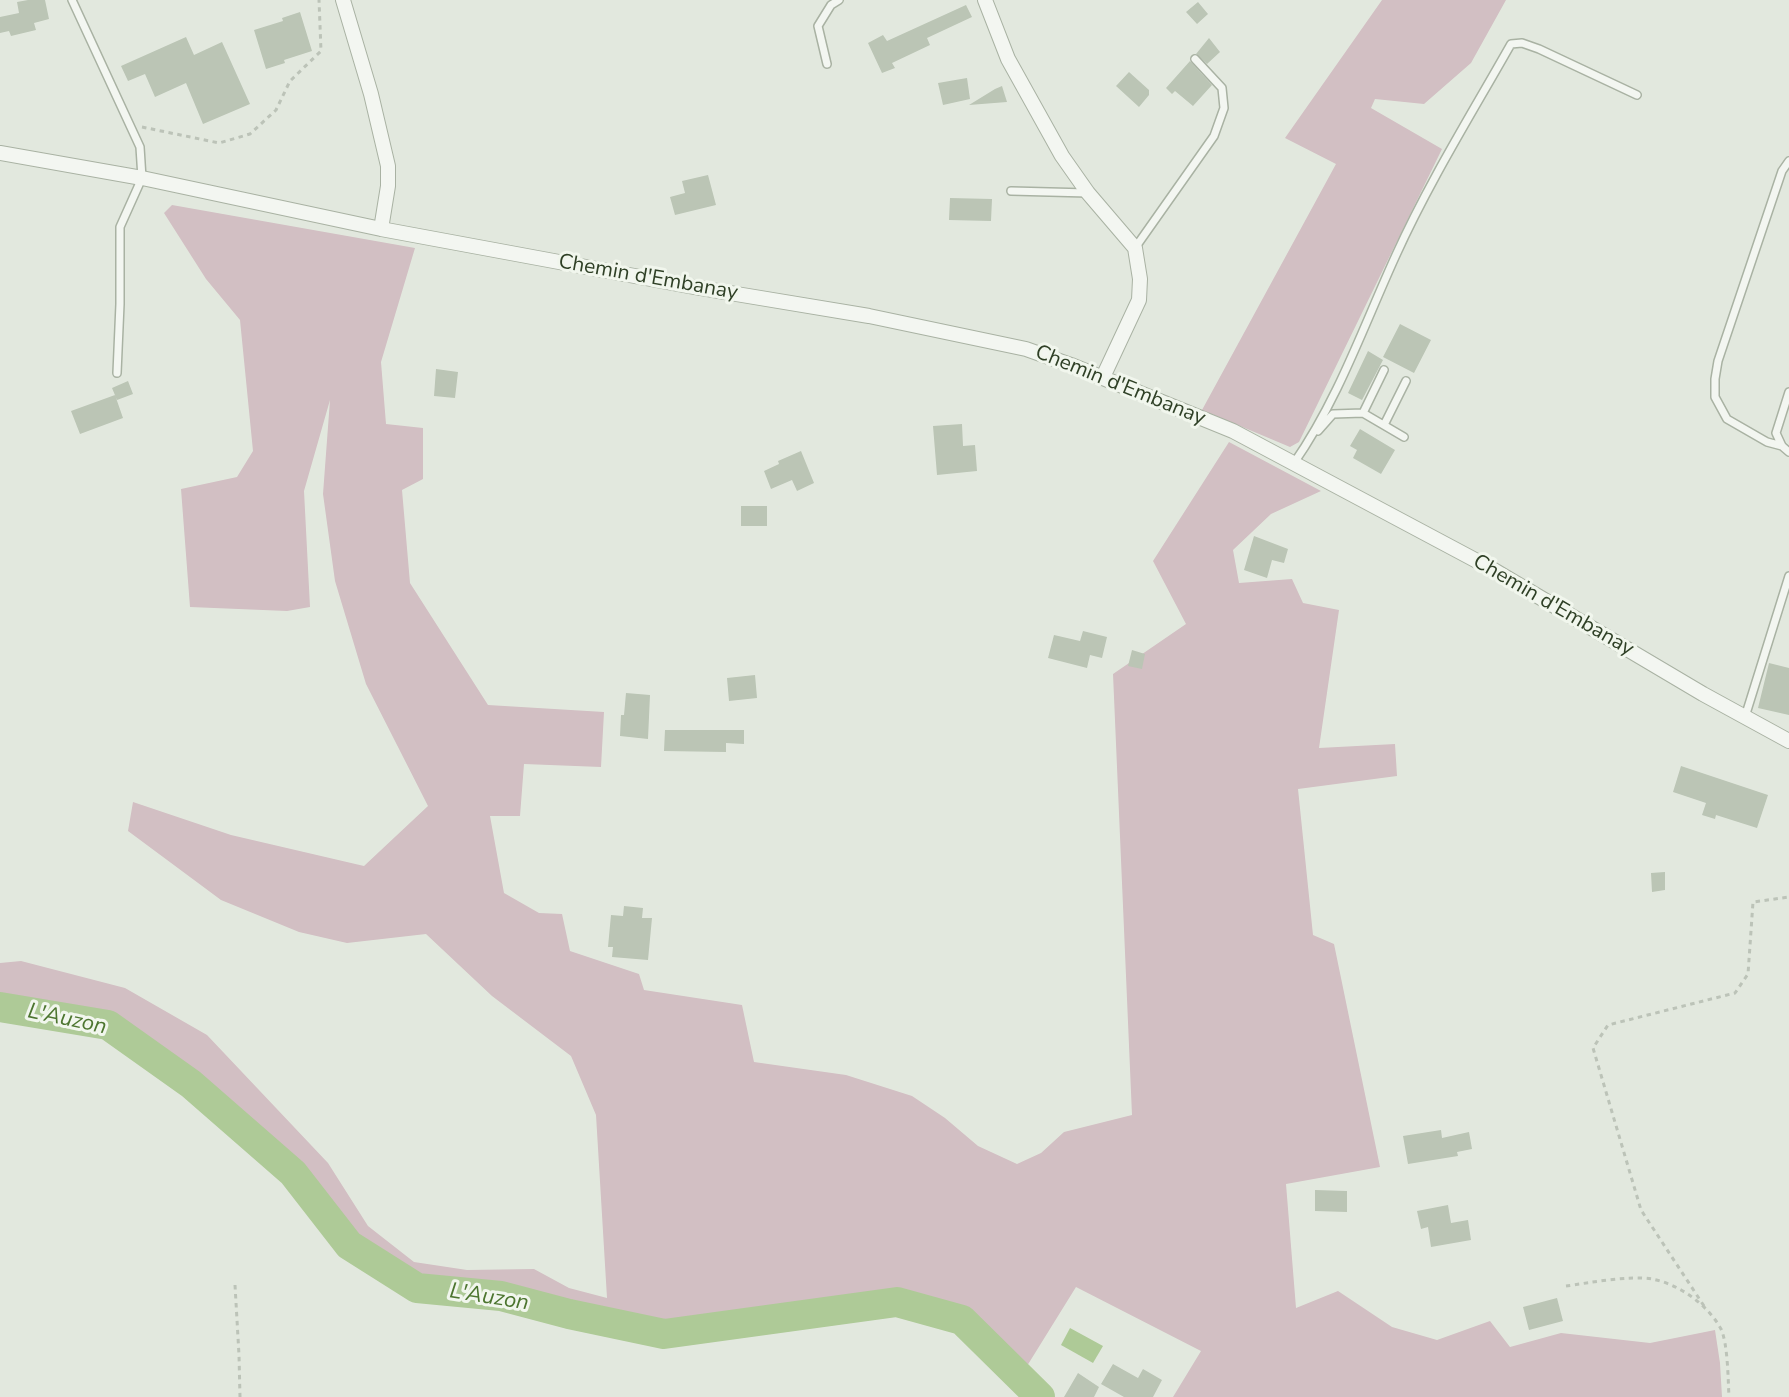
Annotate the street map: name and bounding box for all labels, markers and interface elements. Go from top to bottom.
street label: Chemin d'Embanay [556,250,740,306]
street label: Chemin d'Embanay [1031,340,1209,432]
street label: Chemin d'Embanay [1468,550,1638,662]
water label: L'Auzon [25,999,109,1041]
water label: L'Auzon [447,1279,531,1317]

